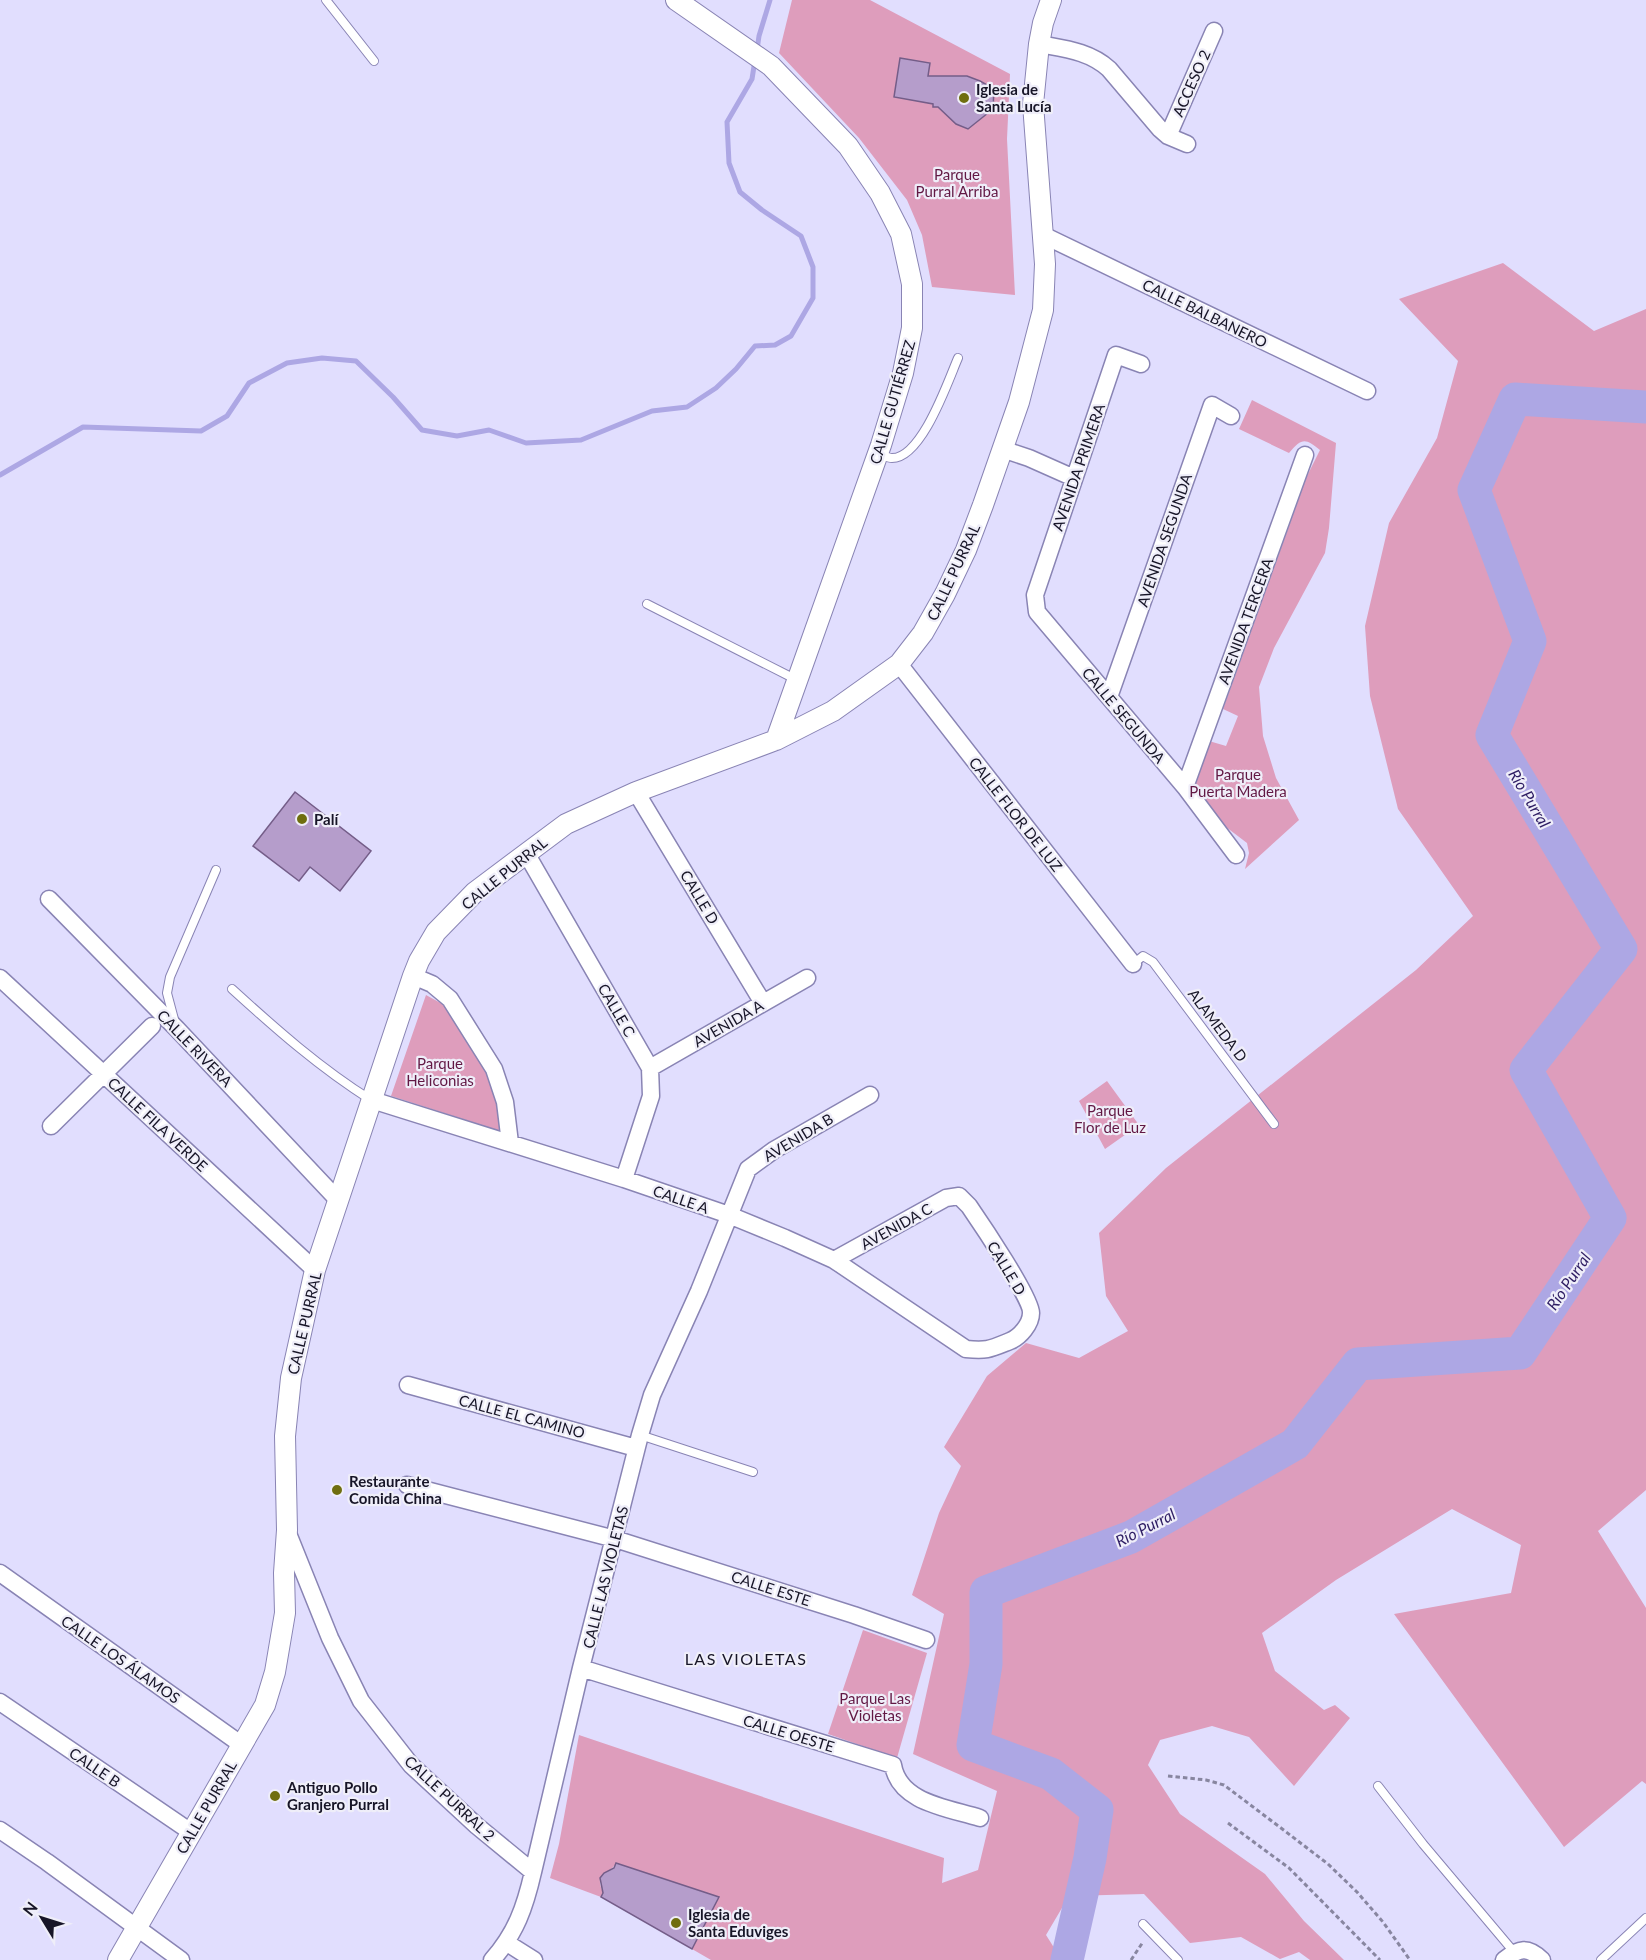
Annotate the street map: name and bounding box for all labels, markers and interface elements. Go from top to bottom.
street label: ACCESO 2 [1168,47,1214,119]
place label: Iglesia de Santa Lucía [976,80,1052,115]
marker: Iglesia de Santa Lucía [957,91,971,105]
park label: Parque Purral Arriba [916,165,998,200]
street label: CALLE BALBANERO [1140,275,1270,351]
street label: CALLE GUTIÉRREZ [866,338,918,466]
street label: AVENIDA PRIMERA [1048,400,1108,533]
street label: AVENIDA SEGUNDA [1133,470,1196,609]
street label: CALLE PURRAL [923,520,983,623]
street label: AVENIDA TERCERA [1214,555,1276,687]
street label: CALLE SEGUNDA [1079,663,1170,767]
street label: CALLE FLOR DE LUZ [966,753,1066,875]
park label: Parque Puerta Madera [1189,765,1287,800]
water label: Río Purral [1505,765,1555,831]
place label: Palí [314,810,339,828]
marker: Palí [295,812,309,826]
street label: CALLE PURRAL [458,833,551,913]
street label: CALLE D [677,867,723,927]
street label: CALLE C [595,980,639,1040]
street label: ALAMEDA D [1185,985,1251,1065]
street label: AVENIDA A [690,995,767,1050]
street label: CALLE RIVERA [154,1006,237,1091]
park label: Parque Heliconias [406,1054,474,1089]
street label: CALLE FILA VERDE [104,1073,212,1175]
park label: Parque Flor de Luz [1074,1101,1146,1136]
street label: AVENIDA B [760,1109,836,1165]
street label: CALLE A [651,1181,712,1217]
street label: AVENIDA C [857,1199,935,1253]
street label: CALLE D [984,1238,1030,1298]
water label: Río Purral [1542,1249,1594,1313]
street label: CALLE PURRAL [283,1270,325,1376]
street label: CALLE EL CAMINO [457,1391,587,1441]
place label: Restaurante Comida China [349,1472,442,1507]
marker: Restaurante Comida China [330,1483,344,1497]
street label: CALLE LAS VIOLETAS [579,1504,631,1650]
water label: Río Purral [1112,1504,1178,1550]
street label: CALLE ESTE [729,1567,813,1609]
street label: CALLE LOS ÁLAMOS [58,1611,184,1707]
district label: LAS VIOLETAS [685,1649,807,1668]
park label: Parque Las Violetas [839,1689,911,1724]
street label: CALLE OESTE [741,1711,837,1755]
street label: CALLE B [66,1743,124,1791]
street label: CALLE PURRAL 2 [401,1752,499,1844]
street label: CALLE PURRAL [172,1757,240,1857]
place label: Antiguo Pollo Granjero Purral [286,1778,389,1813]
marker: Antiguo Pollo Granjero Purral [268,1789,282,1803]
north arrow [12,1888,72,1948]
text: N [19,1898,41,1919]
place label: Iglesia de Santa Eduviges [688,1905,789,1940]
marker: Iglesia de Santa Eduviges [669,1916,683,1930]

